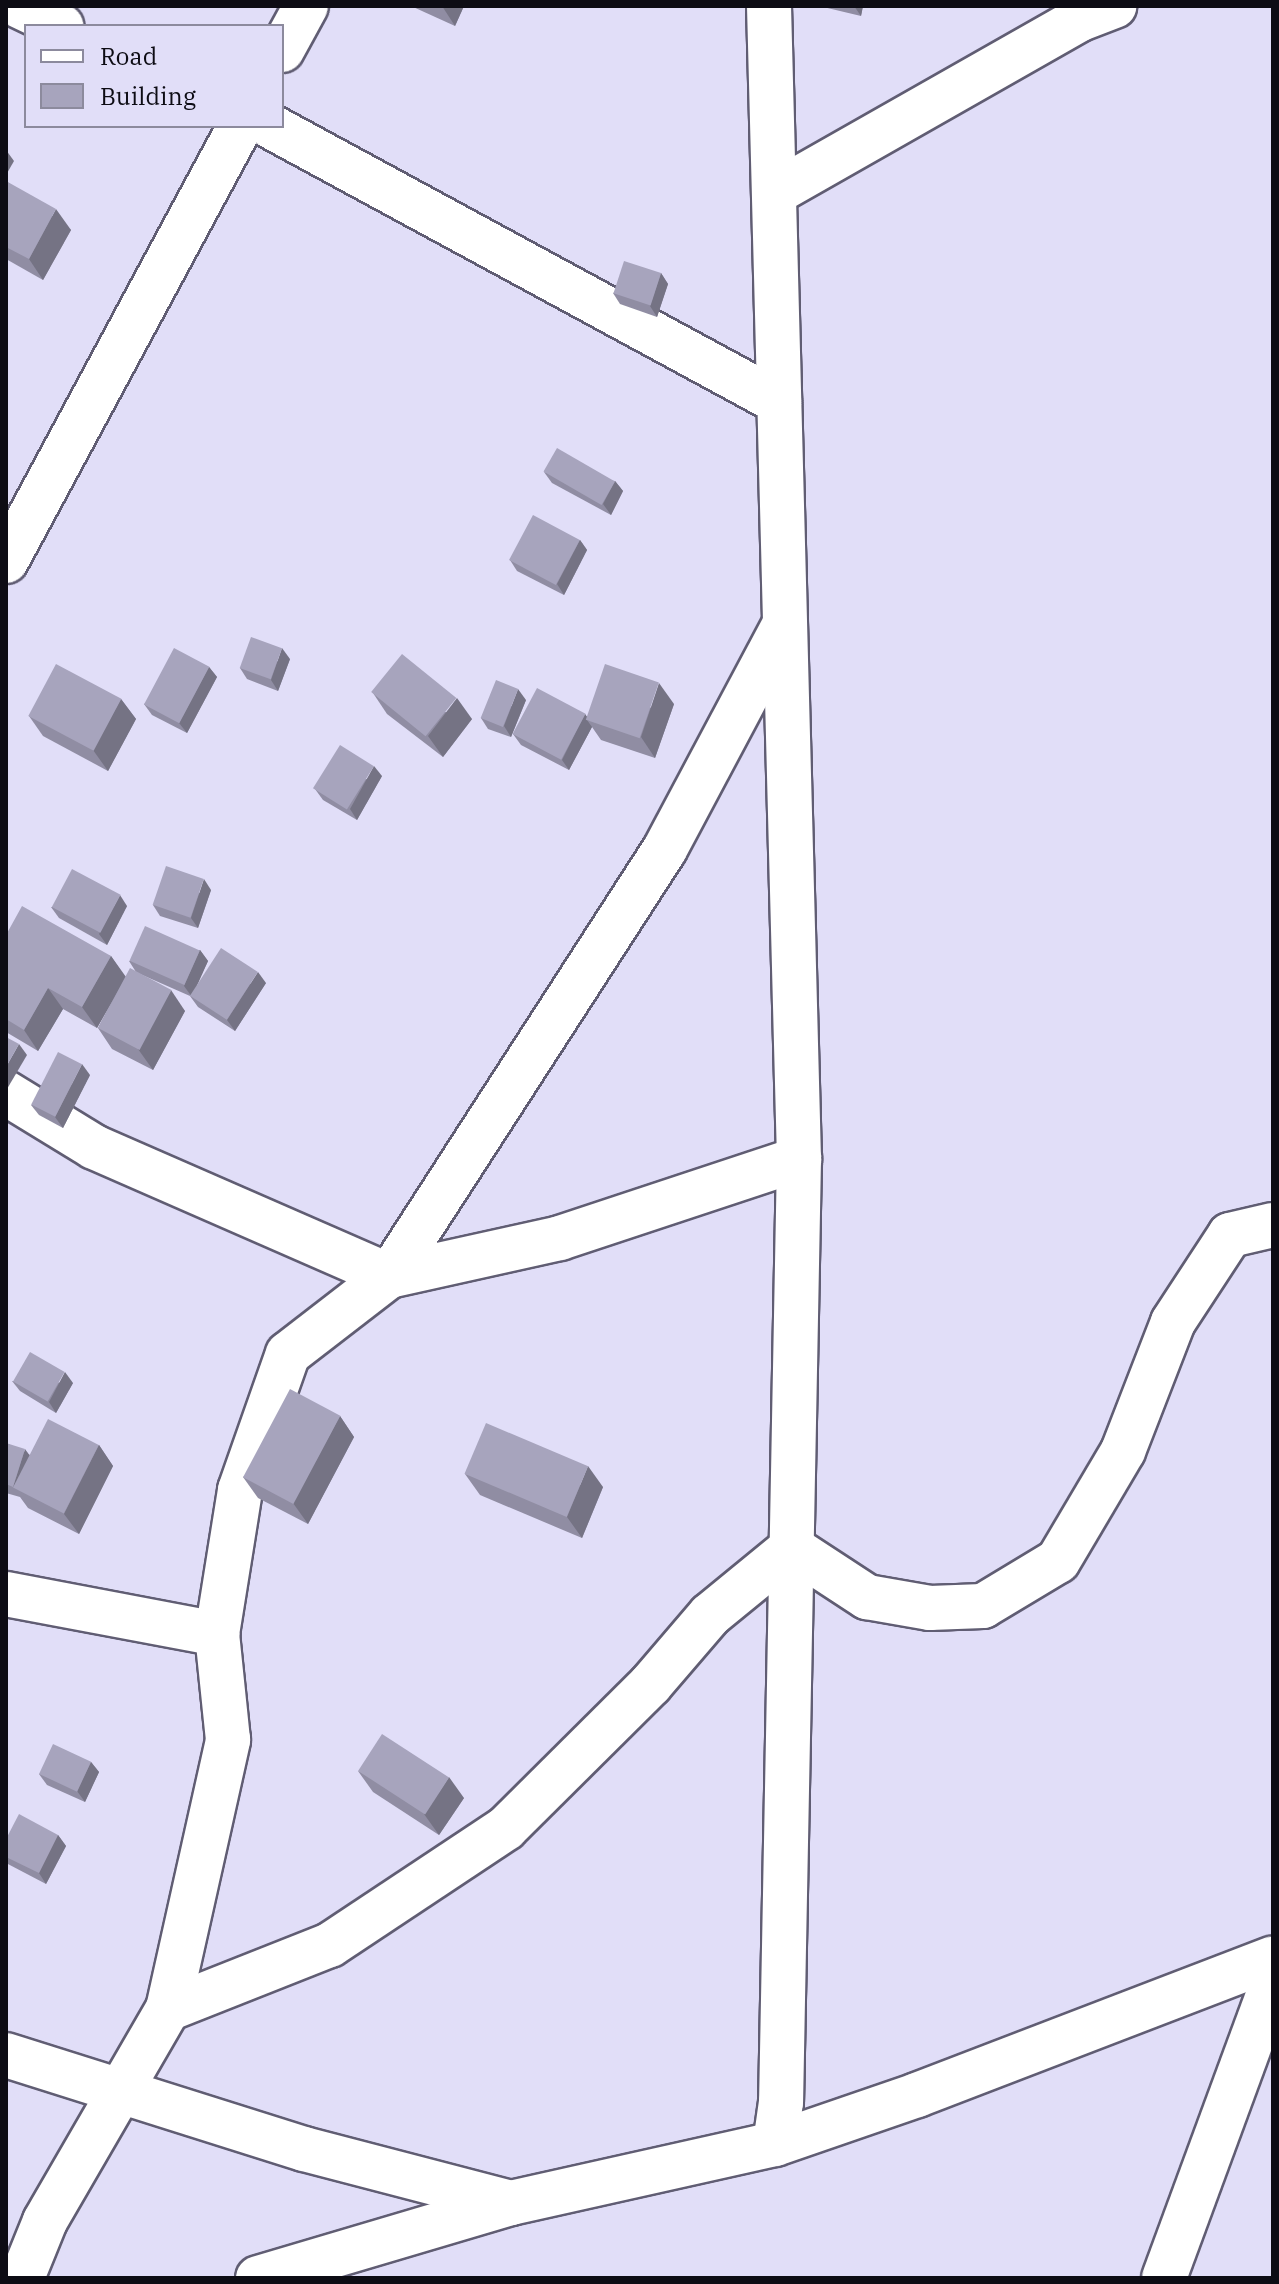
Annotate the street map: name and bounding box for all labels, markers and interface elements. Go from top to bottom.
legend [24,24,284,128]
text: Road [100,40,157,72]
text: Building [100,80,196,112]

